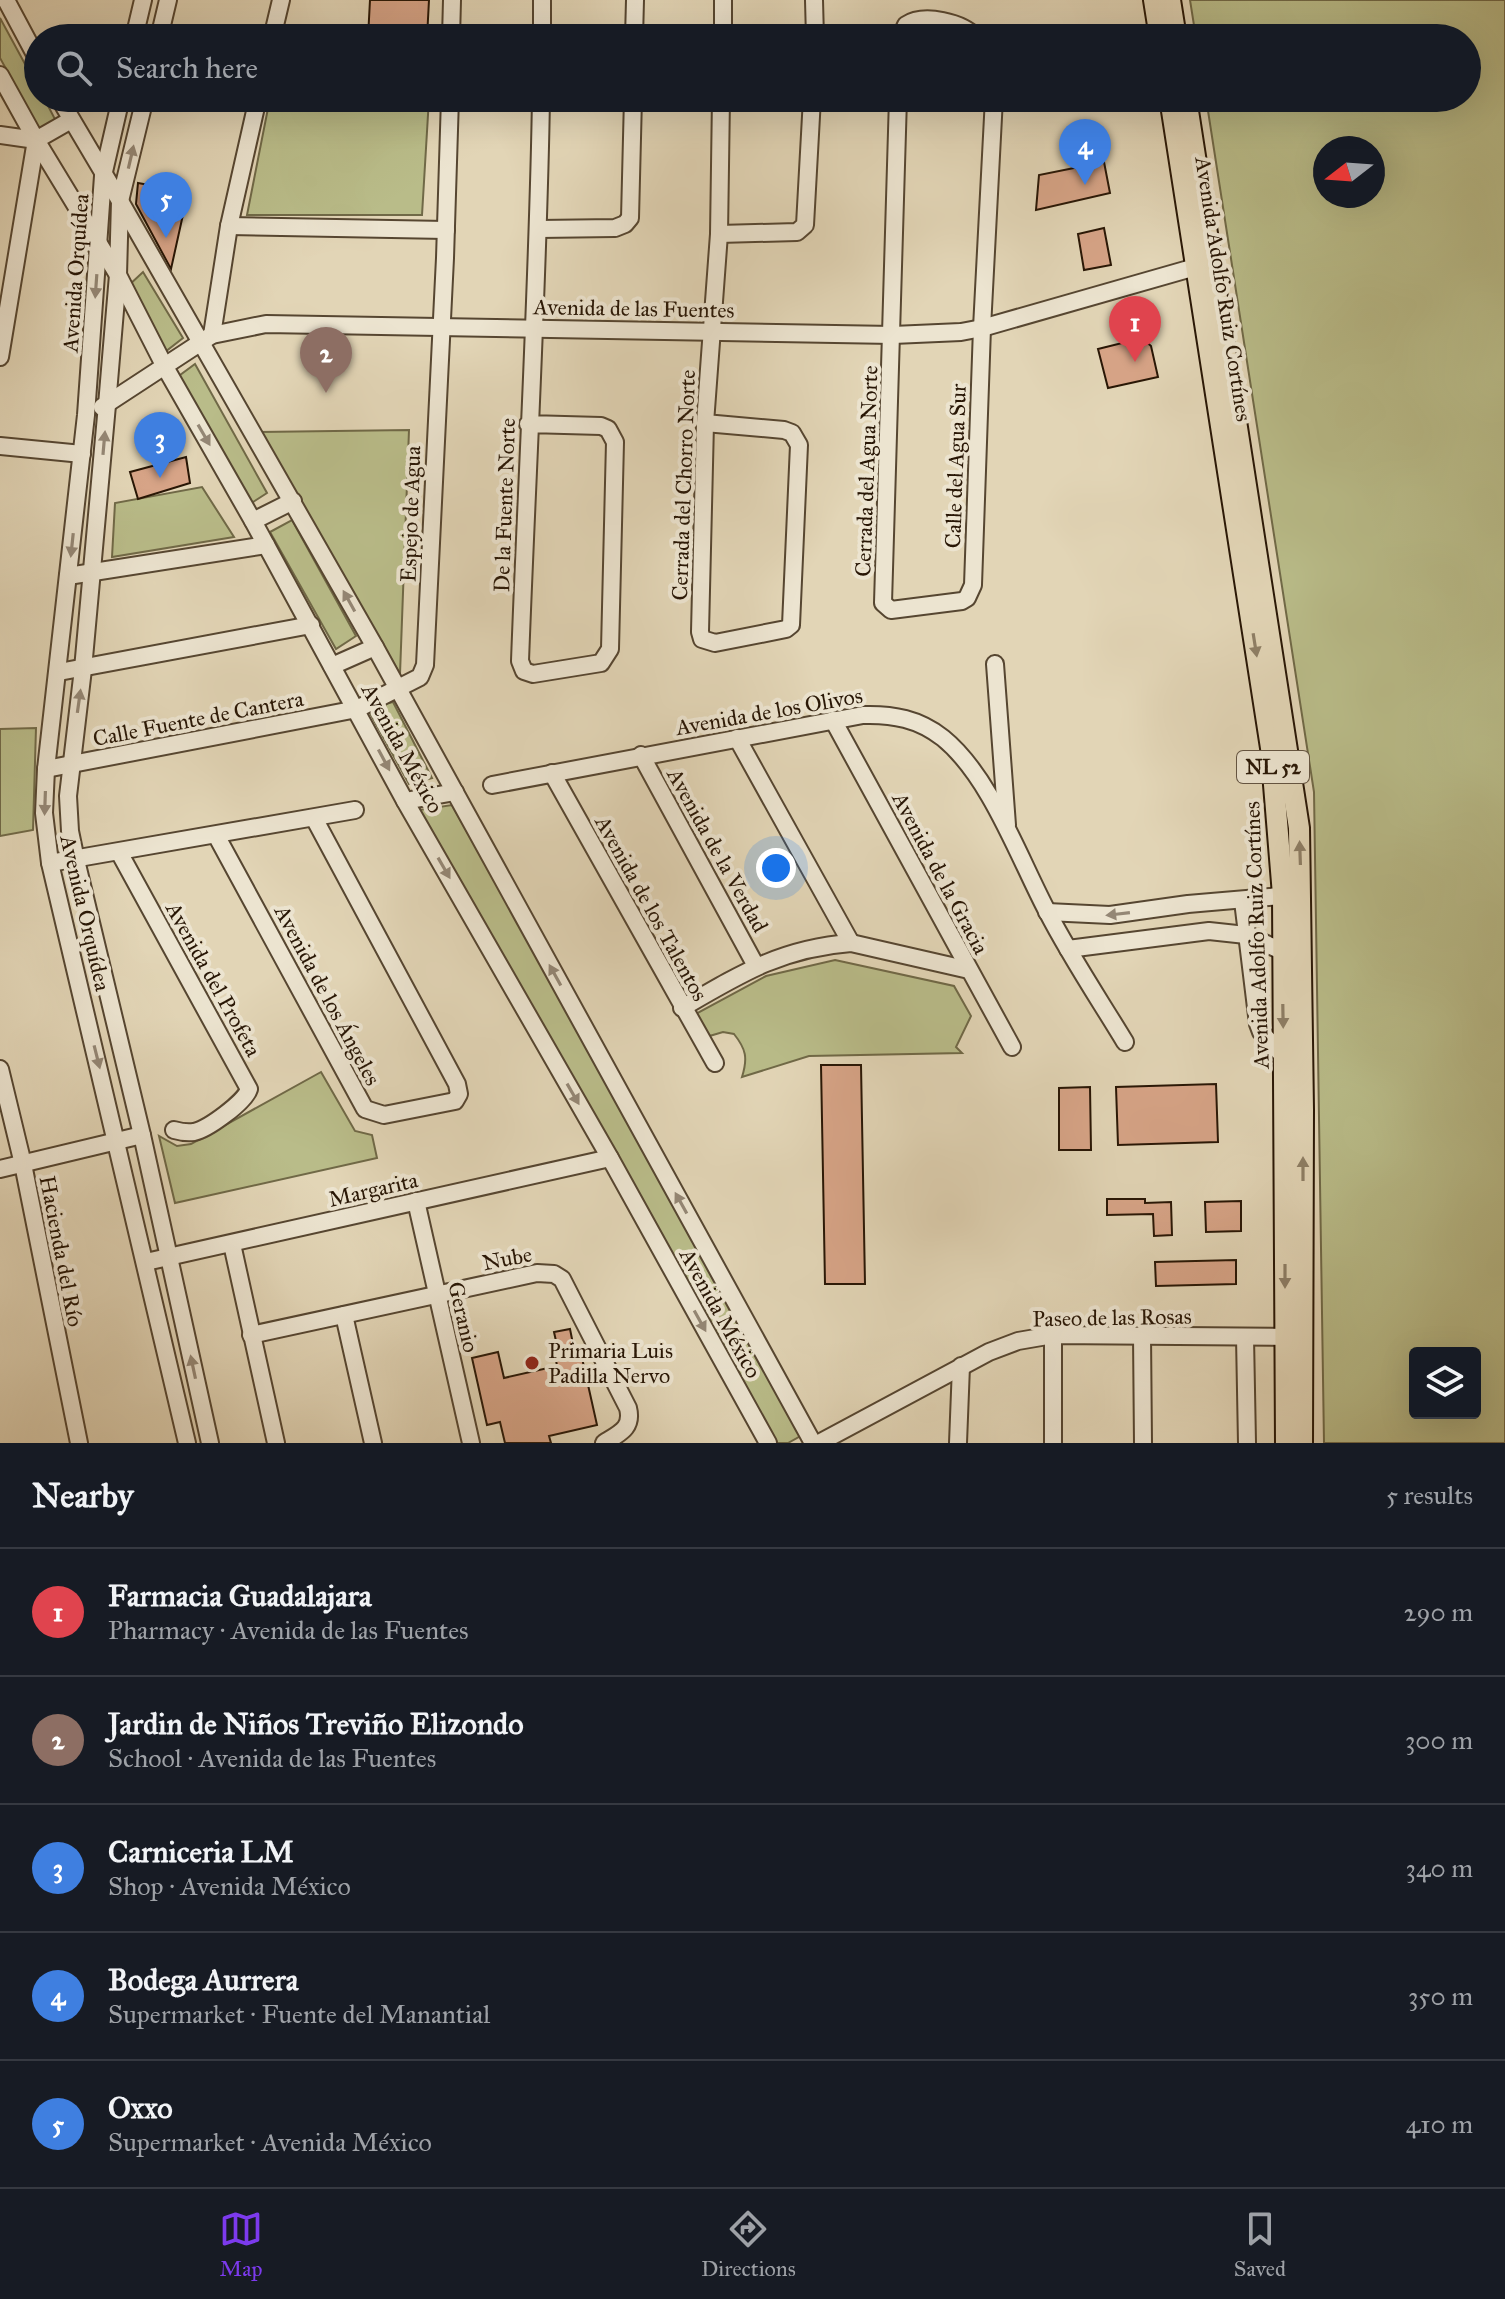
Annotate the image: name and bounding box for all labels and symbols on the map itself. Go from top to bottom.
pin: 4 [1059,119,1111,185]
north arrow [1313,136,1385,208]
one-way arrow [125,144,138,169]
street label: Avenida Adolfo Ruiz Cortínes [1189,154,1258,423]
pin: 5 [140,172,192,238]
street label: Avenida Orquídea [56,192,95,354]
one-way arrow [89,274,102,299]
street label: Avenida de las Fuentes [532,293,735,324]
pin: 1 [1109,296,1161,362]
pin: 2 [300,327,352,393]
street label: Cerrada del Agua Norte [849,365,884,577]
street label: Cerrada del Chorro Norte [666,369,701,601]
street label: Calle del Agua Sur [939,383,972,549]
pin: 3 [134,412,186,478]
street label: De la Fuente Norte [488,417,521,593]
one-way arrow [197,424,211,446]
one-way arrow [98,430,111,455]
street label: Espejo de Agua [395,445,426,583]
one-way arrow [65,533,78,558]
one-way arrow [342,590,356,613]
one-way arrow [1249,633,1262,658]
street label: Avenida México [355,678,449,818]
street label: Avenida de los Olivos [673,682,865,741]
street label: Calle Fuente de Cantera [90,685,306,752]
one-way arrow [73,689,86,714]
one-way arrow [378,749,391,772]
road number: NL 52 [1237,751,1309,783]
street label: Avenida de la Verdad [661,762,774,937]
street label: Avenida de la Gracia [886,787,995,959]
one-way arrow [38,791,51,816]
street label: Avenida Adolfo Ruiz Cortínes [1238,801,1275,1070]
street label: Avenida de los Talentos [589,810,714,1006]
street label: Avenida Orquídea [54,832,117,994]
one-way arrow [1293,840,1306,865]
your location [756,848,796,888]
one-way arrow [437,857,451,879]
street label: Avenida del Profeta [159,896,268,1062]
street label: Avenida de los Ángeles [268,900,387,1090]
one-way arrow [1105,908,1130,921]
one-way arrow [549,964,563,986]
one-way arrow [1277,1004,1289,1029]
one-way arrow [91,1045,103,1070]
one-way arrow [566,1083,580,1105]
one-way arrow [1297,1156,1309,1181]
street label: Margarita [326,1166,421,1213]
street label: Hacienda del Río [34,1173,89,1329]
one-way arrow [674,1192,688,1214]
street label: Nube [480,1240,534,1277]
street label: Avenida México [673,1243,767,1383]
one-way arrow [1279,1264,1291,1289]
street label: Geranio [442,1279,485,1355]
street label: Paseo de las Rosas [1032,1303,1192,1332]
one-way arrow [693,1310,707,1332]
place label: Primaria Luis Padilla Nervo [548,1337,673,1389]
one-way arrow [186,1354,199,1379]
marker: Primaria Luis Padilla Nervo [523,1354,541,1372]

